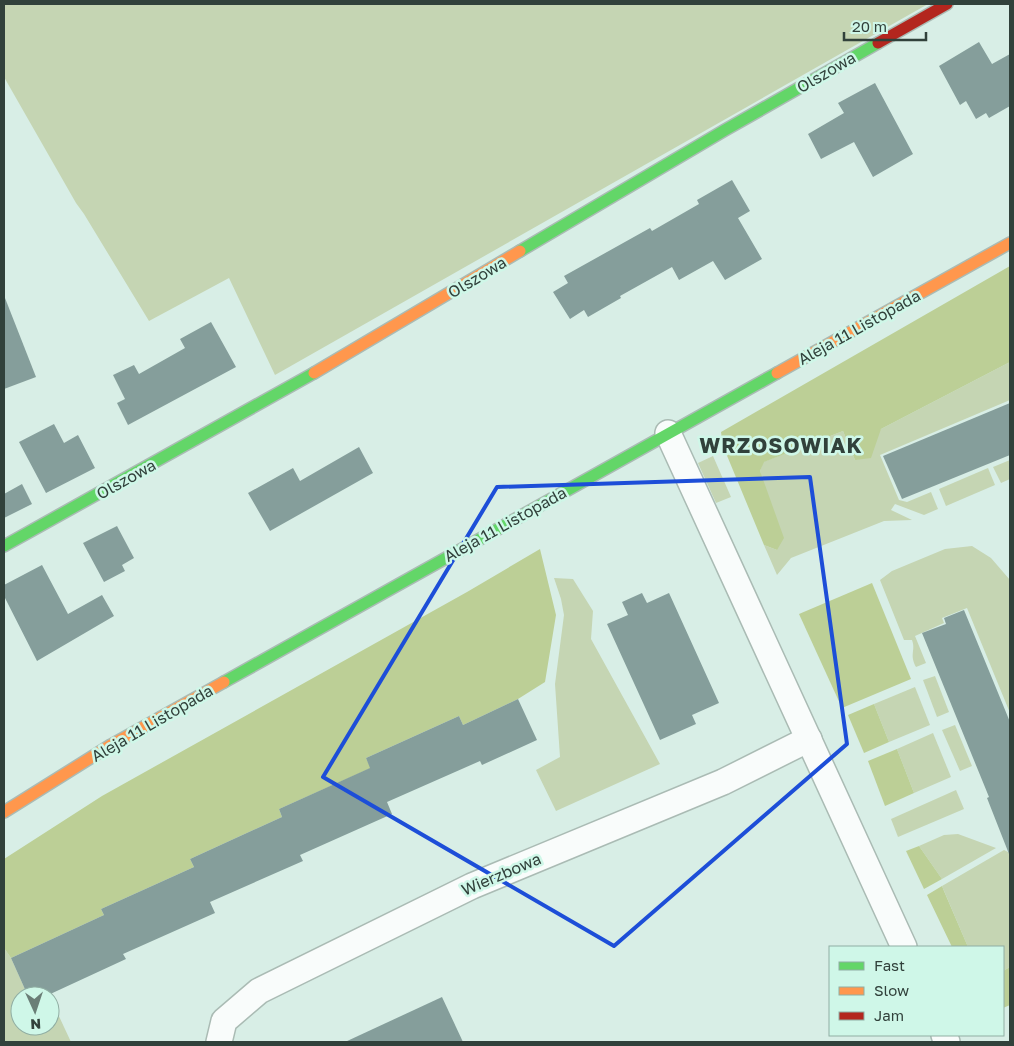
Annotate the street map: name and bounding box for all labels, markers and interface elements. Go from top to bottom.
scale bar [844,10,926,42]
text: 20 m [852,17,887,35]
street label: Olszowa [793,47,859,97]
street label: Olszowa [444,252,510,302]
street label: Aleja 11 Listopada [794,285,924,369]
district label: WRZOSOWIAK [699,432,863,458]
street label: Olszowa [93,455,159,503]
street label: Aleja 11 Listopada [440,482,570,566]
street label: Aleja 11 Listopada [88,680,216,766]
street label: Wierzbowa [458,848,544,900]
legend [829,946,1004,1036]
text: Fast [874,956,905,974]
text: Slow [874,981,909,999]
north arrow [10,986,60,1036]
text: Jam [874,1006,904,1024]
text: N [30,1016,41,1033]

